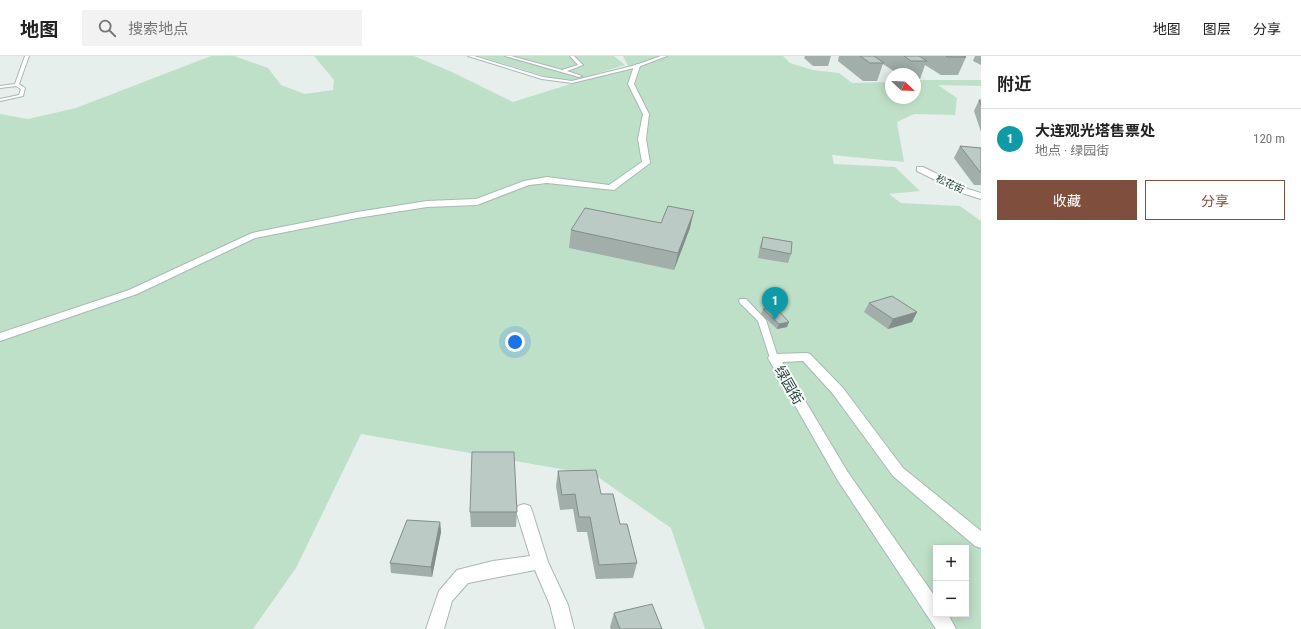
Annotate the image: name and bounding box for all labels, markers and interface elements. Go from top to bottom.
search box [82,10,362,46]
icon: search [96,17,118,39]
text: 地图 [20,18,58,41]
text: 搜索地点 [128,20,188,38]
text: 地图 [1153,21,1181,37]
text: 图层 [1203,21,1231,37]
text: 分享 [1253,21,1281,37]
north arrow [885,68,921,104]
text: 附近 [997,74,1031,94]
text: 大连观光塔售票处 [1035,122,1155,140]
text: 1 [1007,131,1013,146]
text: 120 m [1253,131,1285,146]
text: 地点 · 绿园街 [1035,143,1109,158]
street label: 松花街 [934,173,966,195]
button: 收藏 [997,180,1137,220]
button: 分享 [1145,180,1285,220]
pin: 1 [762,287,788,320]
your location [505,332,525,352]
street label: 绿园街 [772,363,806,407]
map controls [933,545,969,617]
button: + [933,545,969,581]
button: − [933,581,969,617]

